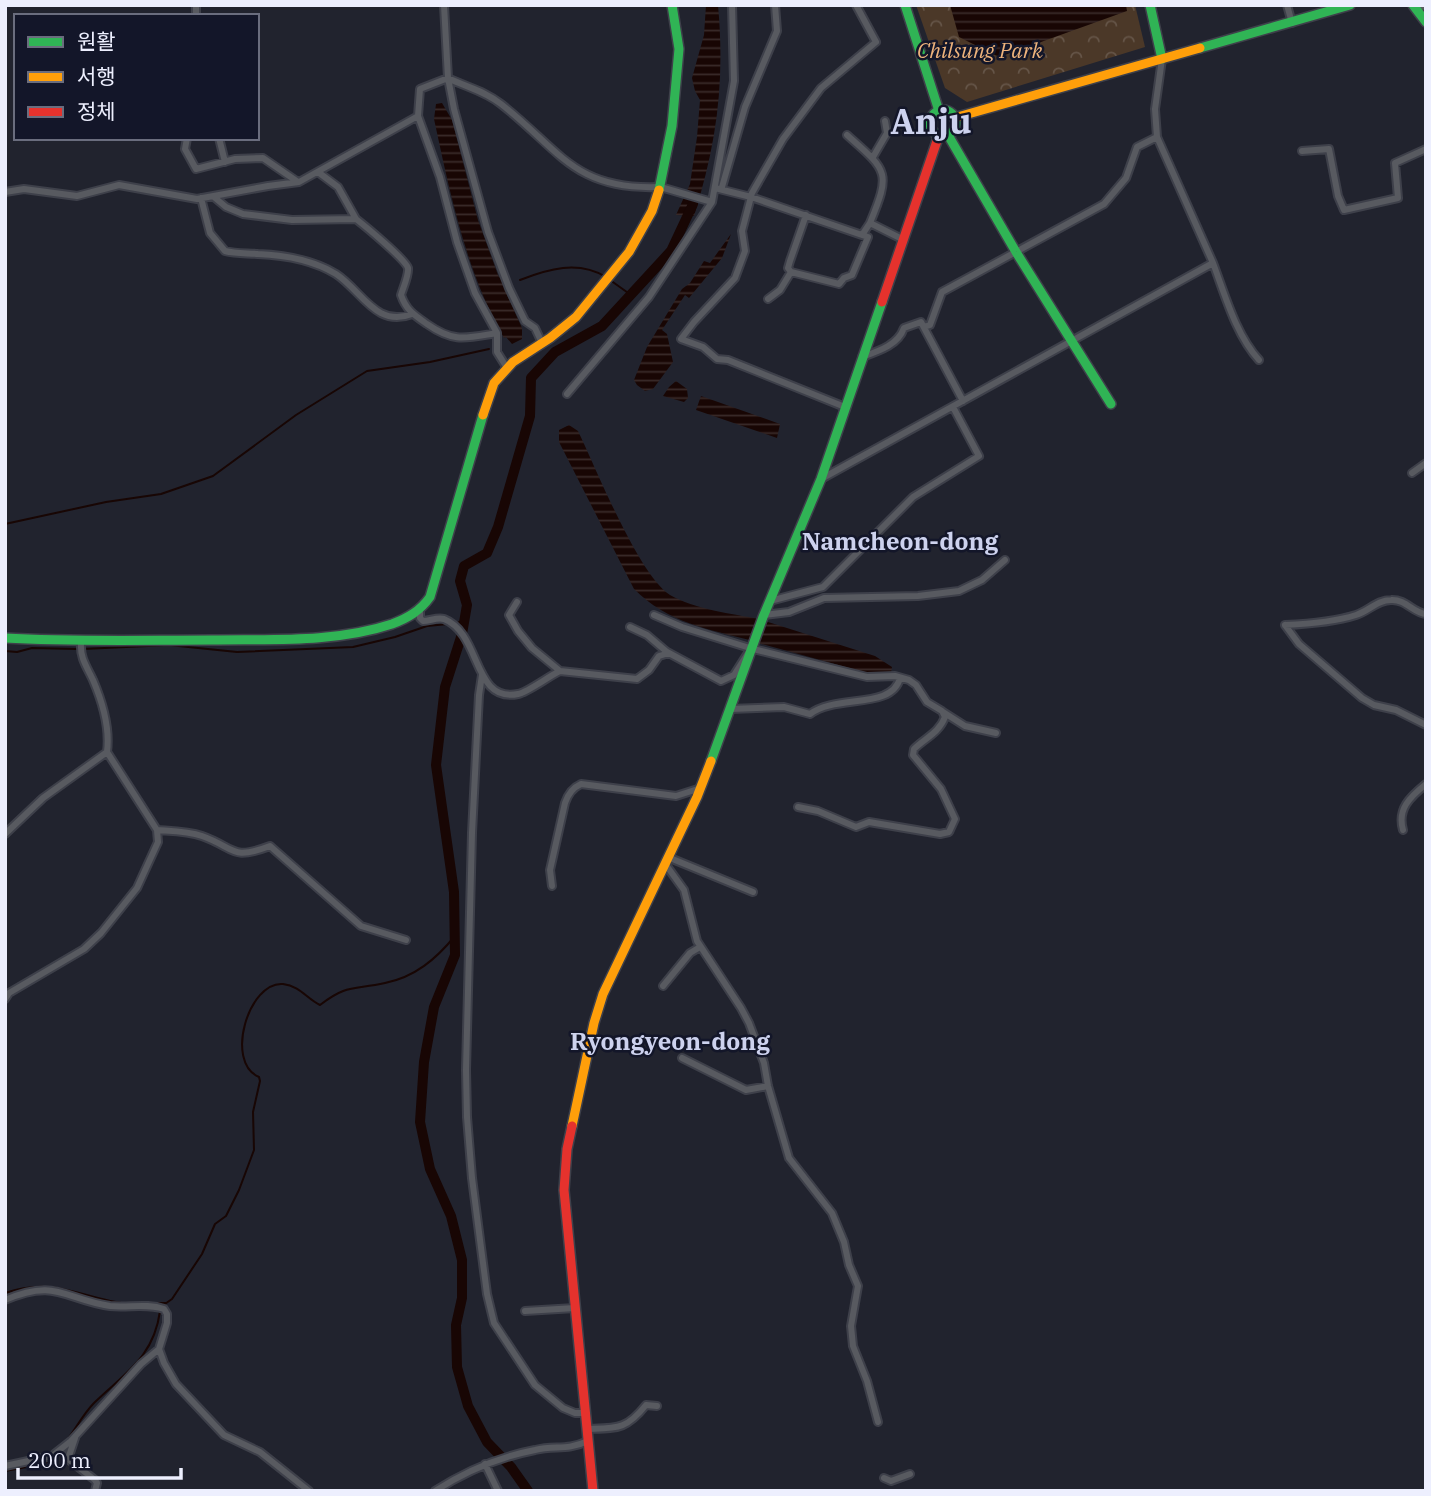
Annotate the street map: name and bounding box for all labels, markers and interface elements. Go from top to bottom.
legend [14,14,259,140]
text: 원활 [77,27,116,55]
park label: Chilsung Park [917,36,1044,64]
text: 서행 [77,62,116,90]
text: 정체 [77,97,116,125]
district label: Anju [890,98,972,144]
district label: Namcheon-dong [802,525,998,557]
district label: Ryongyeon-dong [570,1025,770,1057]
scale bar [18,1436,180,1480]
text: 200 m [28,1446,91,1474]

